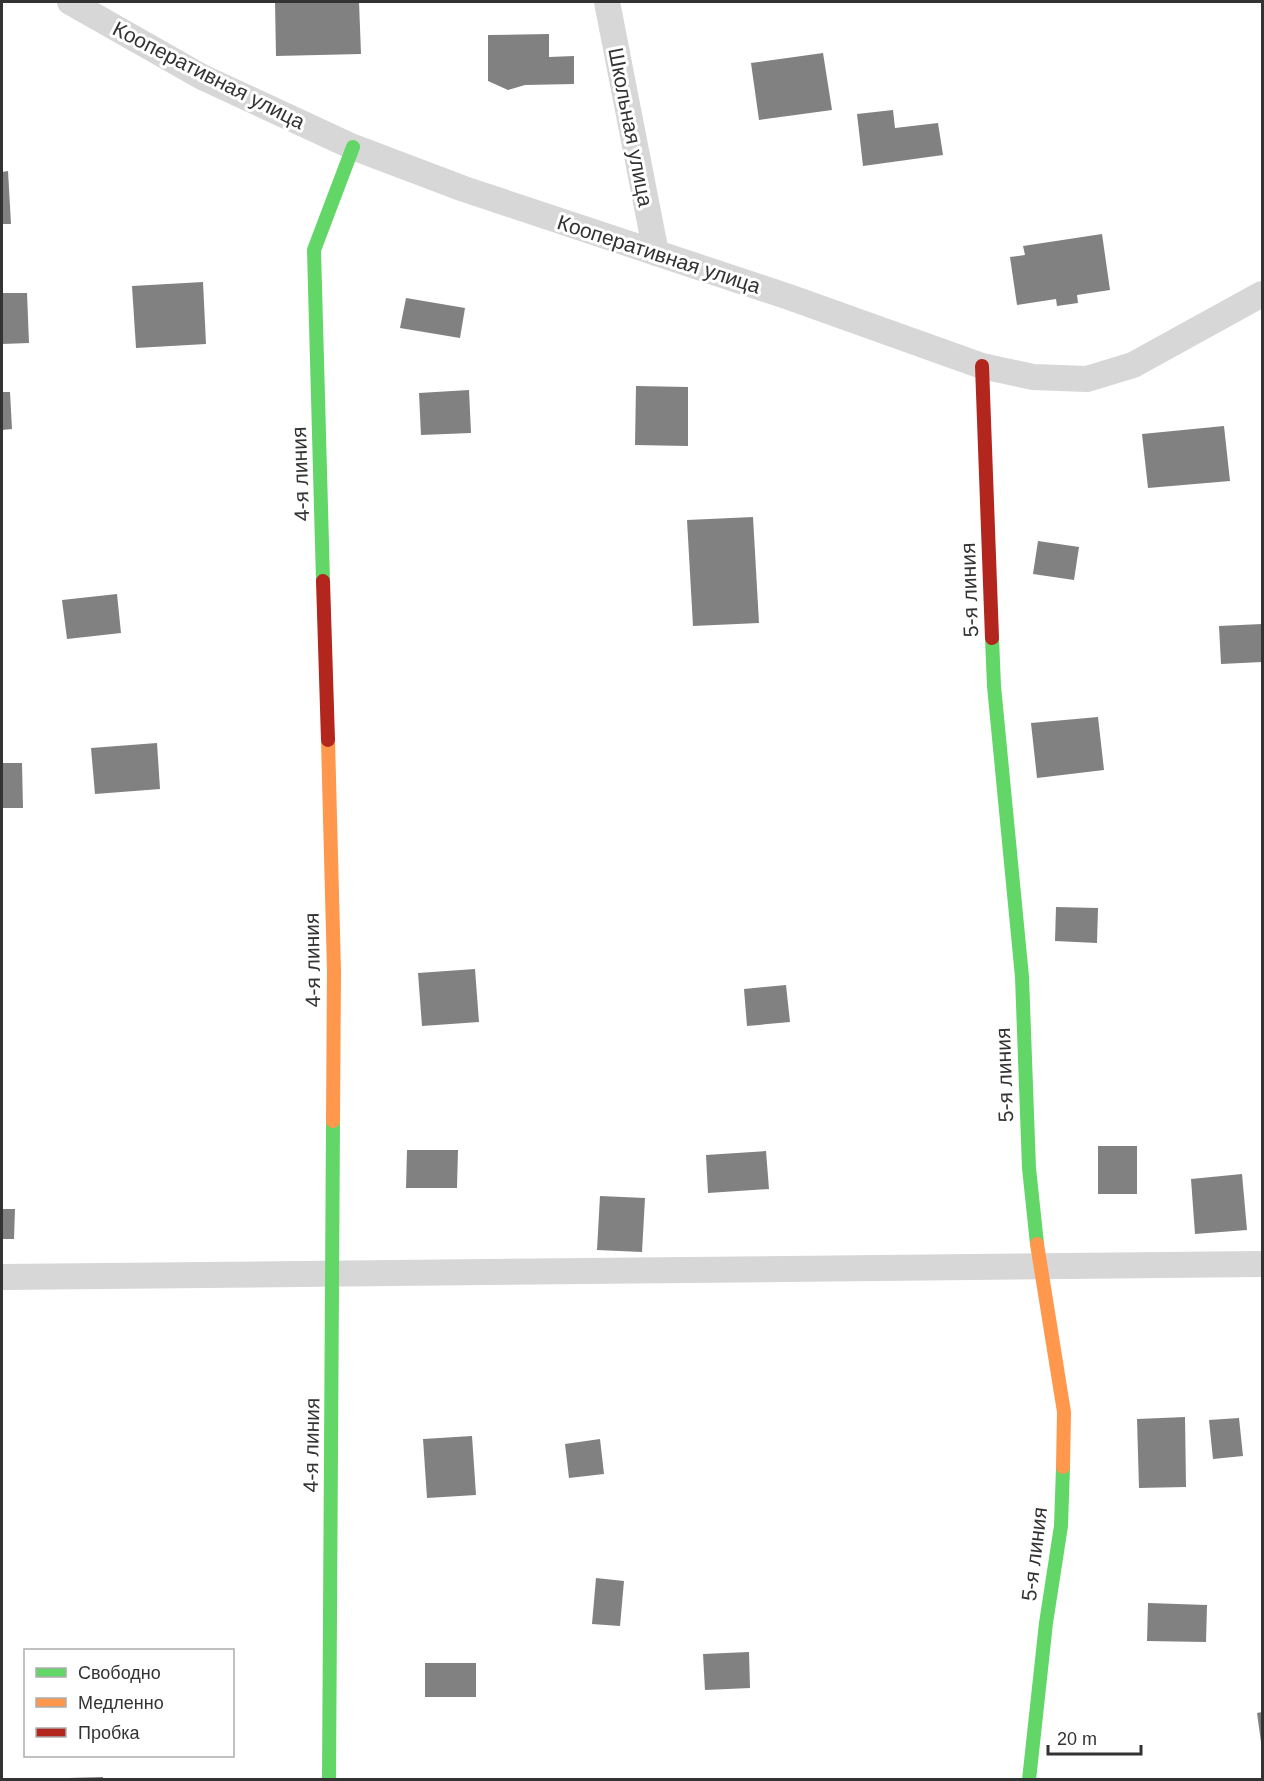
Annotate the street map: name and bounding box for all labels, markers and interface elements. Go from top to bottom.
street label: Кооперативная улица [109,17,309,134]
street label: Школьная улица [604,46,658,209]
street label: Кооперативная улица [555,210,764,298]
street label: 4-я линия [287,426,313,522]
street label: 5-я линия [956,542,982,638]
street label: 4-я линия [300,913,324,1007]
street label: 5-я линия [991,1027,1017,1123]
street label: 4-я линия [299,1398,323,1492]
street label: 5-я линия [1017,1506,1051,1602]
legend [24,1649,234,1757]
text: Свободно [78,1663,161,1683]
text: Медленно [78,1693,164,1713]
scale bar [1048,1718,1141,1756]
text: Пробка [78,1723,141,1743]
text: 20 m [1057,1729,1097,1749]

